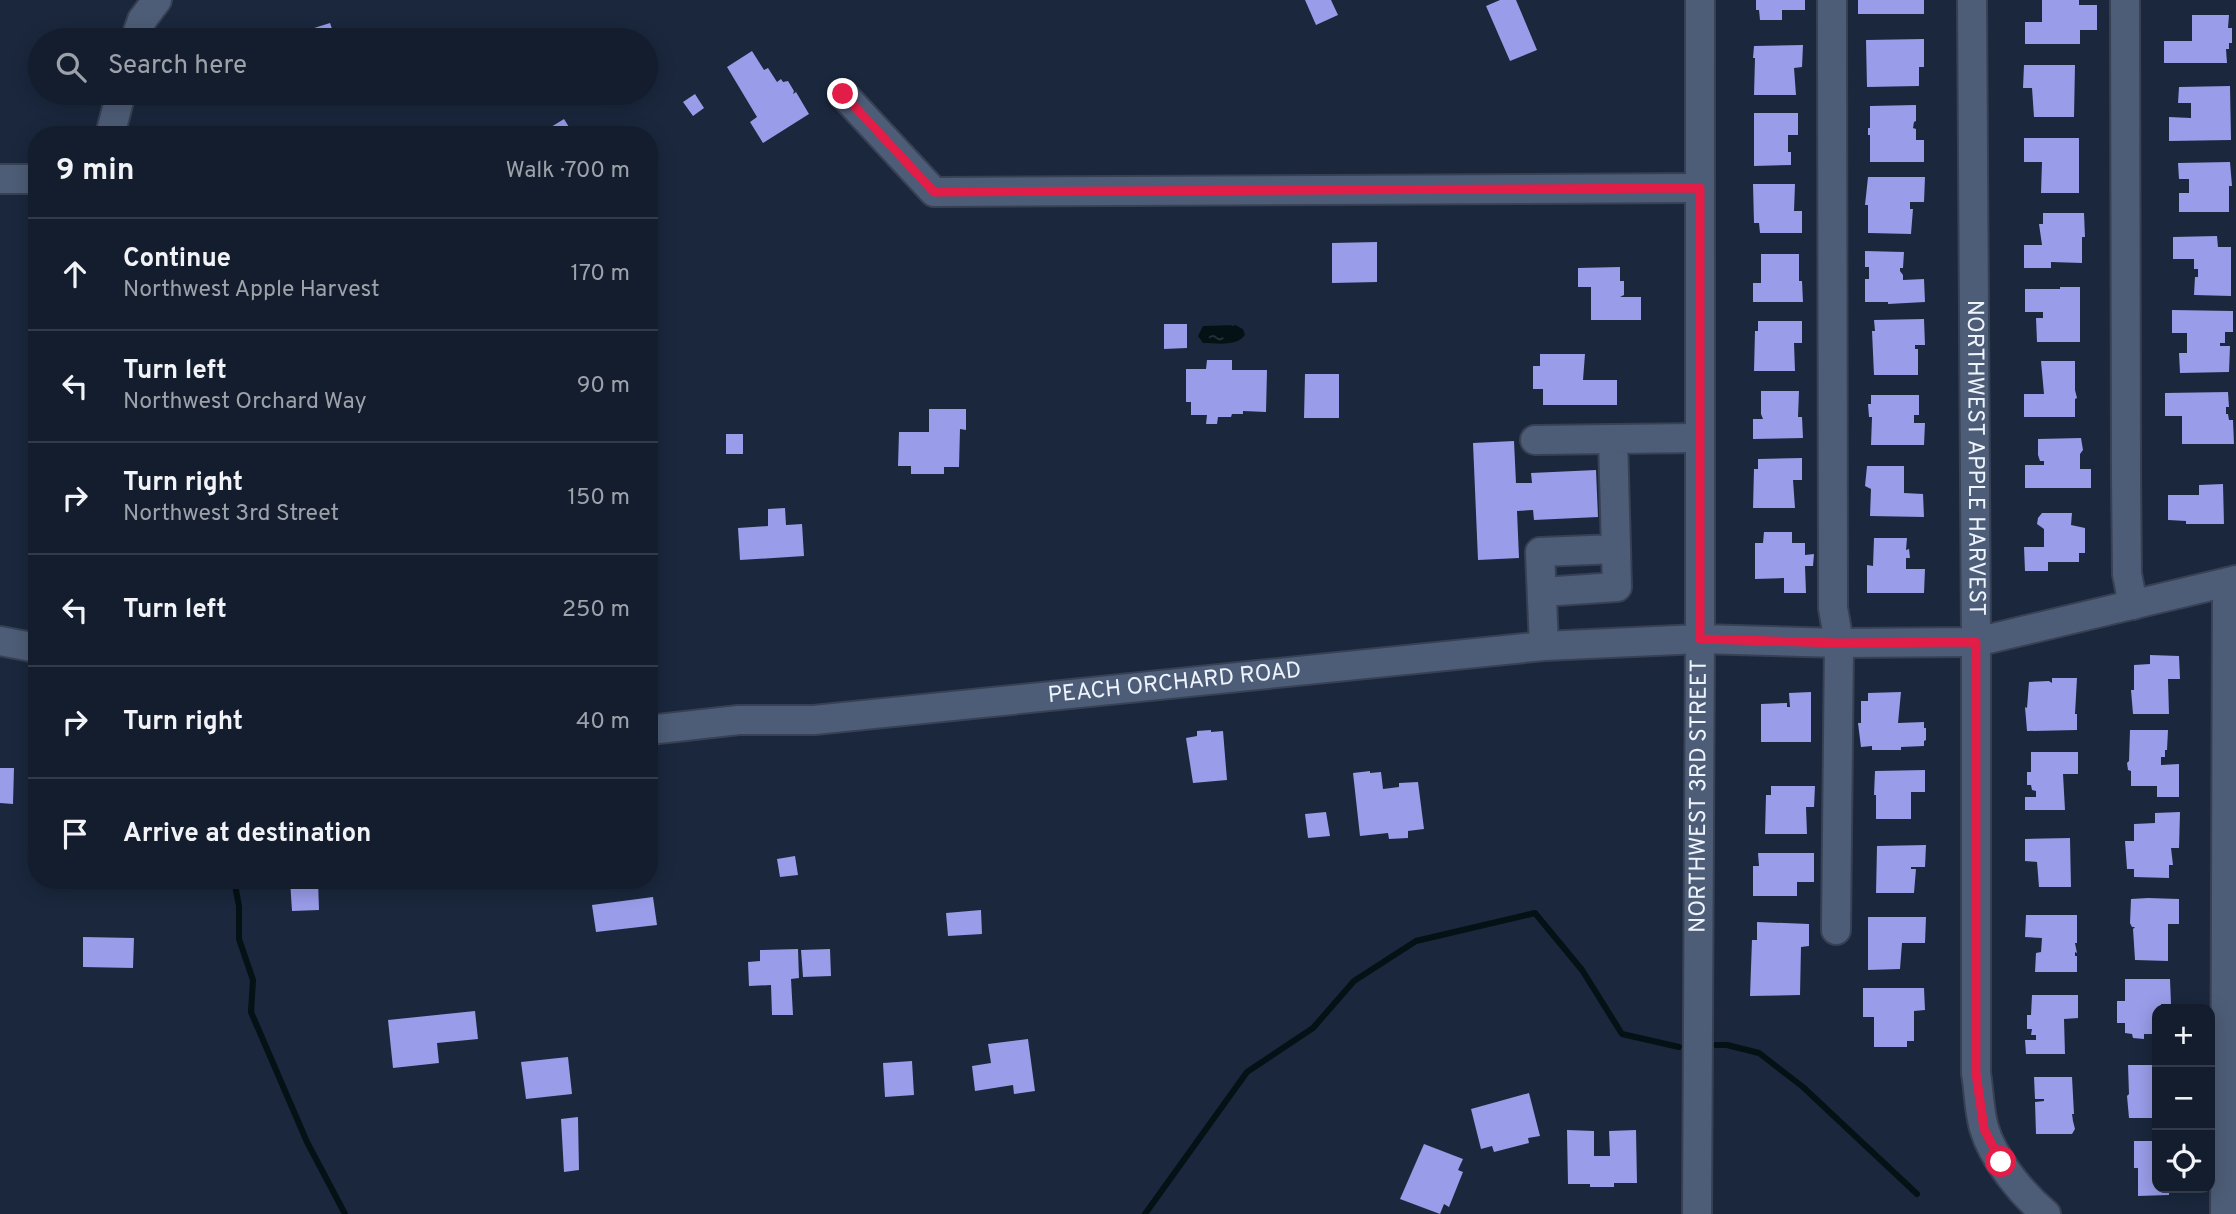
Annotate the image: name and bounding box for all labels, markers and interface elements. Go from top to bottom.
search box [28,28,658,105]
icon: search [52,48,90,86]
text: Search here [108,50,247,83]
route end [827,78,858,109]
text: 9 min [56,153,134,190]
text: Walk · 700 m [505,157,630,186]
text: Continue [123,243,231,276]
icon: ahead [56,255,94,293]
text: 170 m [571,260,630,289]
text: Northwest Apple Harvest [123,276,380,305]
street label: NORTHWEST APPLE HARVEST [1959,300,1990,616]
text: Turn left [123,355,227,388]
icon: left [56,367,94,405]
text: 90 m [577,372,630,401]
text: Northwest Orchard Way [123,388,367,417]
text: Turn right [123,467,243,500]
icon: right [56,479,94,517]
text: 150 m [568,484,630,513]
text: Northwest 3rd Street [123,500,339,529]
icon: left [56,591,94,629]
text: Turn left [123,594,227,627]
text: 250 m [562,596,630,625]
street label: PEACH ORCHARD ROAD [1046,656,1303,711]
street label: NORTHWEST 3RD STREET [1684,659,1714,933]
icon: right [56,703,94,741]
text: Turn right [123,706,243,739]
text: 40 m [576,708,630,737]
icon: arrive [56,815,94,853]
text: Arrive at destination [123,818,371,851]
map controls [2152,1004,2215,1193]
button: + [2152,1004,2215,1067]
button: − [2152,1067,2215,1130]
button: locate [2152,1130,2215,1193]
route start [1985,1146,2016,1177]

